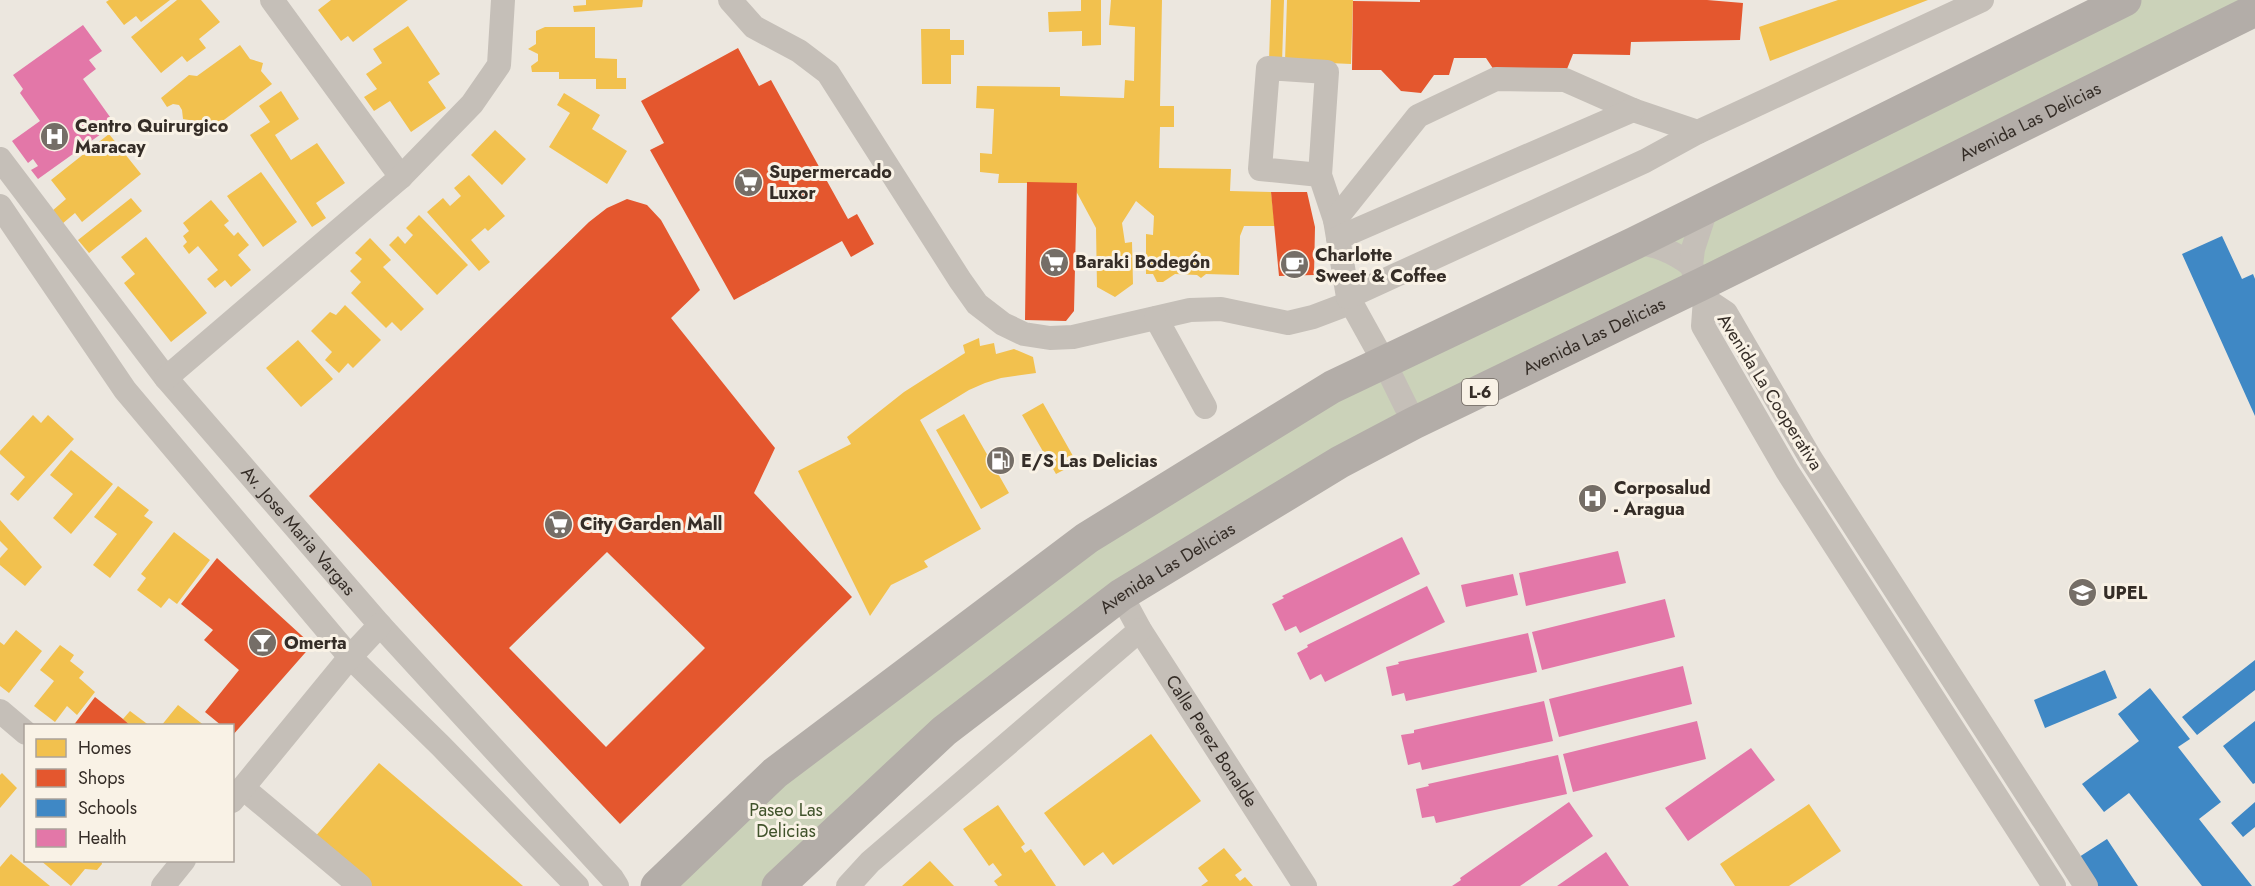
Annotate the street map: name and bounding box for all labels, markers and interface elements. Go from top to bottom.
street label: Avenida Las Delicias [1955,75,2105,168]
place label: Centro Quirurgico Maracay [75,113,229,160]
hospital icon: Centro Quirurgico Maracay [38,120,70,152]
place label: Supermercado Luxor [769,159,892,206]
supermarket icon: Supermercado Luxor [732,166,764,198]
place label: Charlotte Sweet & Coffee [1315,242,1447,289]
supermarket icon: Baraki Bodegón [1038,246,1070,278]
place label: Baraki Bodegón [1075,249,1210,275]
cafe icon: Charlotte Sweet & Coffee [1278,249,1310,281]
street label: Avenida Las Delicias [1518,291,1670,382]
street label: Avenida La Cooperativa [1711,309,1829,475]
road number: L-6 [1462,379,1498,405]
fuel station icon: E/S Las Delicias [984,445,1016,477]
place label: E/S Las Delicias [1021,448,1157,474]
street label: Av. Jose Maria Vargas [235,460,362,601]
place label: Corposalud - Aragua [1614,475,1711,522]
hospital icon: Corposalud - Aragua [1577,482,1609,514]
supermarket icon: City Garden Mall [543,508,575,540]
place label: City Garden Mall [580,511,722,537]
street label: Avenida Las Delicias [1094,516,1240,620]
school or university icon: UPEL [2066,577,2098,609]
place label: UPEL [2103,580,2148,606]
bar icon: Omerta [247,627,279,659]
place label: Omerta [284,630,347,656]
street label: Calle Perez Bonalde [1159,670,1264,812]
legend [24,724,234,862]
text: Homes [78,735,131,761]
text: Shops [78,765,125,791]
text: Schools [78,795,137,821]
park label: Paseo Las Delicias [749,797,823,844]
text: Health [78,825,127,851]

